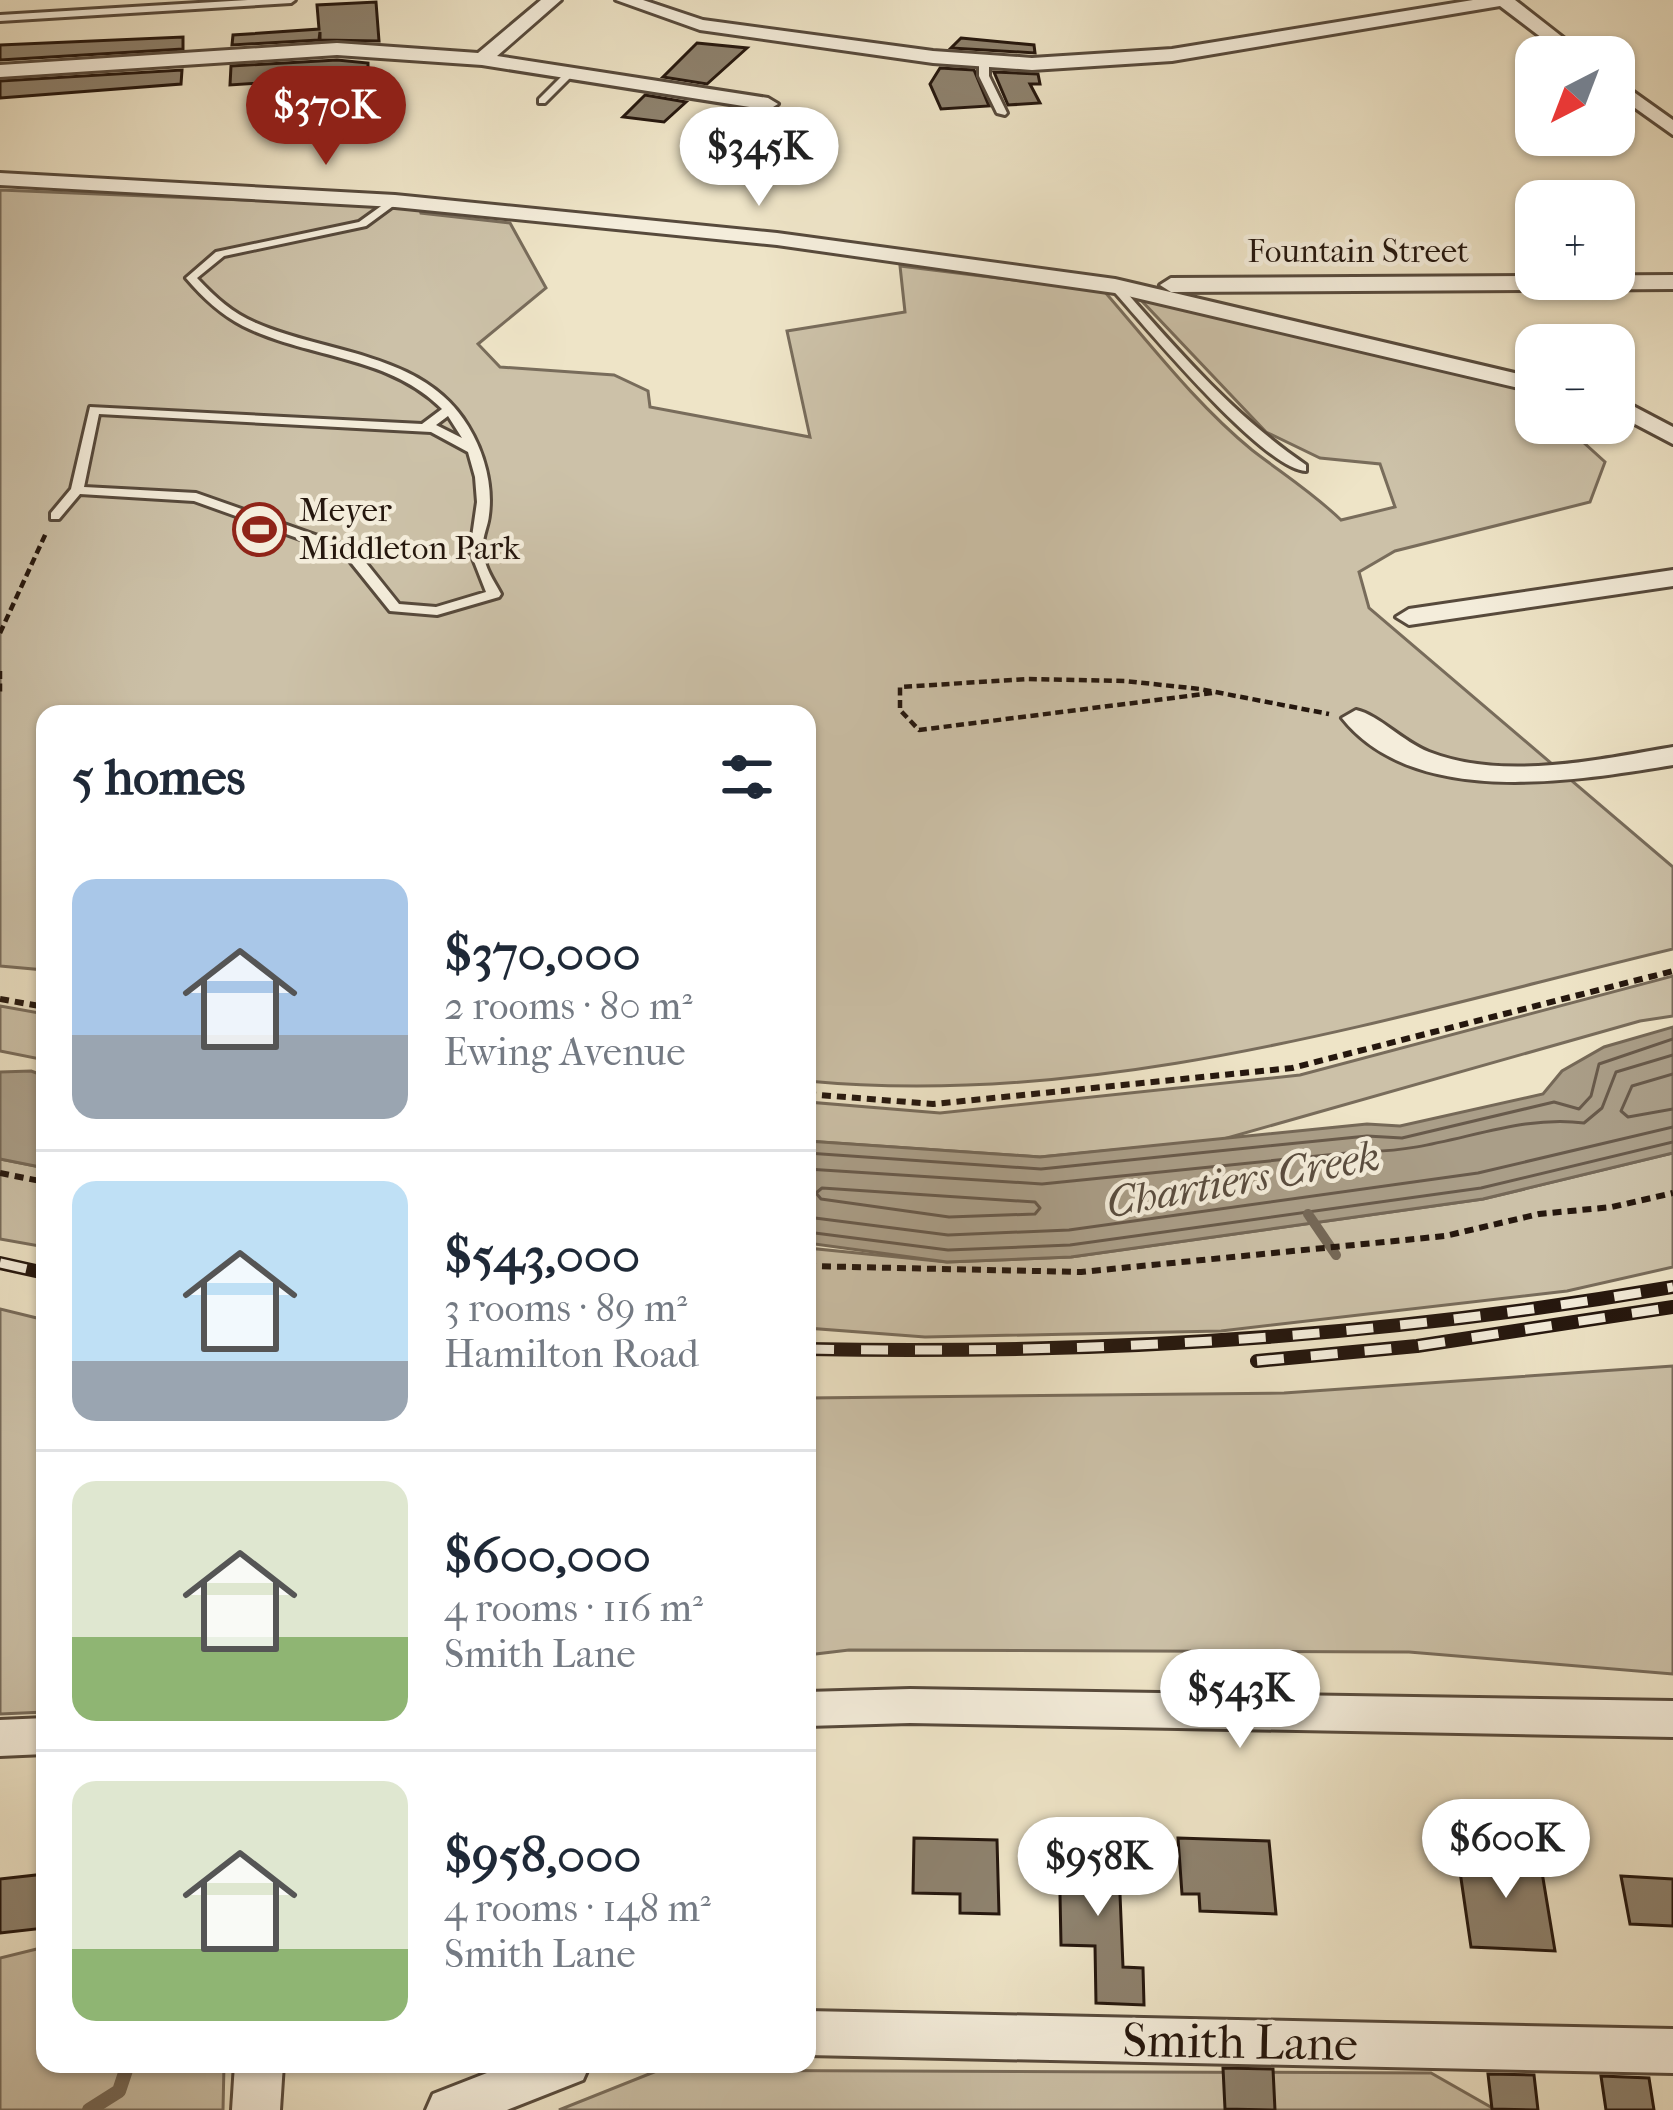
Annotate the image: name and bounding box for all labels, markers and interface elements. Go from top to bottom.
north arrow [1515,36,1635,156]
map controls [1515,36,1635,444]
pin: $370K [242,66,410,168]
text: $370K [273,82,379,128]
pin: $345K [675,107,843,209]
text: $345K [707,123,811,169]
button: + [1515,180,1635,300]
street label: Fountain Street [1247,232,1469,271]
button: − [1515,324,1635,444]
place label: Meyer Middleton Park [299,491,521,568]
sports icon: Meyer Middleton Park [232,501,288,557]
icon: filters [714,744,780,810]
text: 5 homes [72,747,245,807]
text: $370,000 [444,923,641,983]
icon: home [168,927,312,1071]
text: 2 rooms · 80 m² [444,983,692,1029]
text: Ewing Avenue [444,1029,686,1075]
water label: Chartiers Creek [1102,1132,1384,1228]
text: $543,000 [444,1225,640,1285]
icon: home [168,1229,312,1373]
text: 3 rooms · 89 m² [444,1285,687,1331]
text: Hamilton Road [444,1331,699,1377]
text: $600,000 [444,1525,651,1585]
icon: home [168,1529,312,1673]
text: 4 rooms · 116 m² [444,1585,703,1631]
text: Smith Lane [444,1631,635,1677]
pin: $543K [1156,1649,1324,1751]
text: $543K [1187,1665,1293,1711]
pin: $600K [1422,1799,1590,1901]
text: $600K [1449,1815,1563,1861]
pin: $958K [1014,1817,1182,1919]
text: $958,000 [444,1825,641,1885]
icon: home [168,1829,312,1973]
text: $958K [1045,1833,1151,1879]
text: 4 rooms · 148 m² [444,1885,711,1931]
text: Smith Lane [444,1931,635,1977]
street label: Smith Lane [1122,2012,1358,2072]

